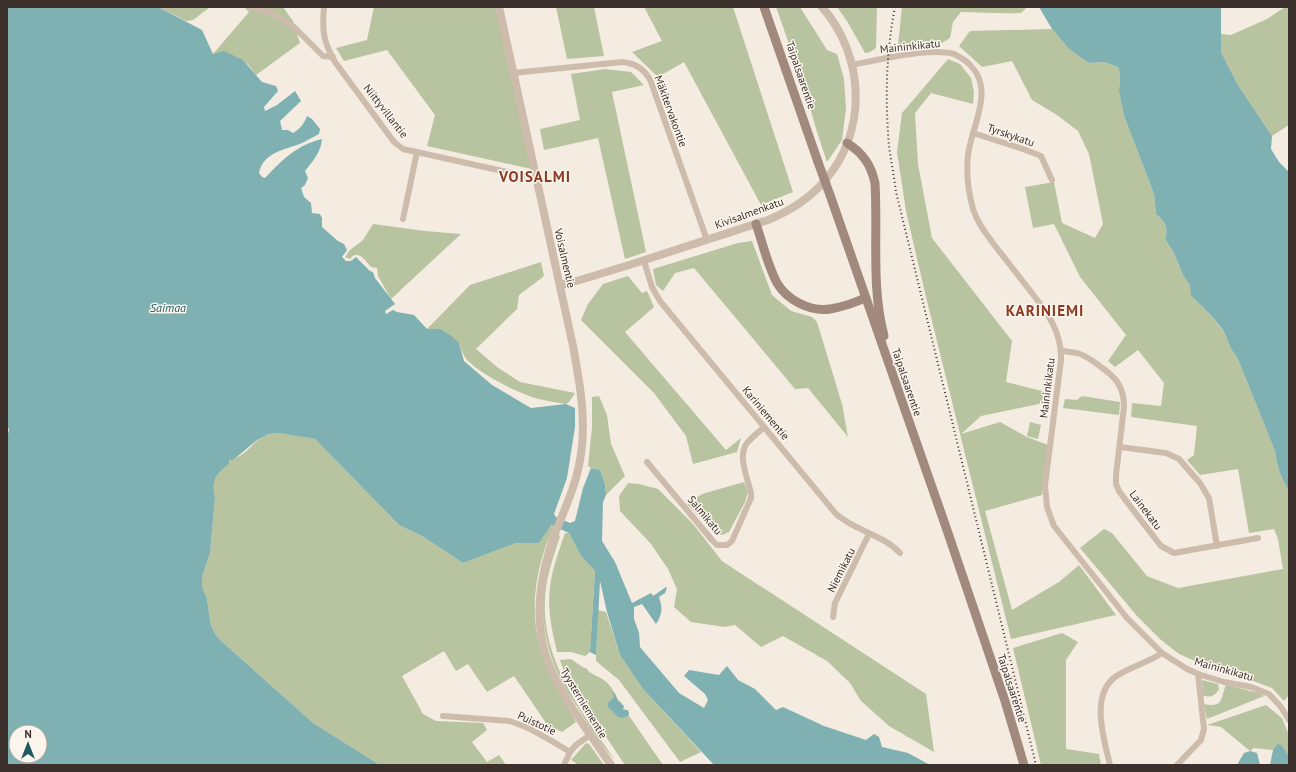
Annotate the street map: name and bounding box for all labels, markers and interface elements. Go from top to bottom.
street label: Maininkikatu [879,36,941,56]
street label: Taipalsaarentie [783,39,819,111]
street label: Mäkitervakontie [652,73,691,149]
street label: Niittyvillantie [361,81,412,141]
street label: Tyrskykatu [986,120,1036,150]
district label: VOISALMI [498,167,571,186]
street label: Kivisalmenkatu [713,194,785,232]
street label: Voisalmentie [551,226,579,289]
water label: Saimaa [150,300,186,315]
district label: KARINIEMI [1006,301,1084,320]
street label: Taipalsaarentie [889,346,925,418]
street label: Maininkikatu [1036,357,1058,419]
street label: Kariniementie [739,383,793,443]
street label: Lainekatu [1127,487,1165,533]
street label: Salmikatu [685,493,725,537]
street label: Niemikatu [824,545,858,595]
street label: Taipalsaarentie [994,652,1030,724]
street label: Maininkikatu [1193,654,1255,684]
street label: Tyysterniementie [557,665,611,741]
street label: Puistotie [515,708,559,738]
north arrow [8,724,48,764]
text: N [24,727,32,741]

